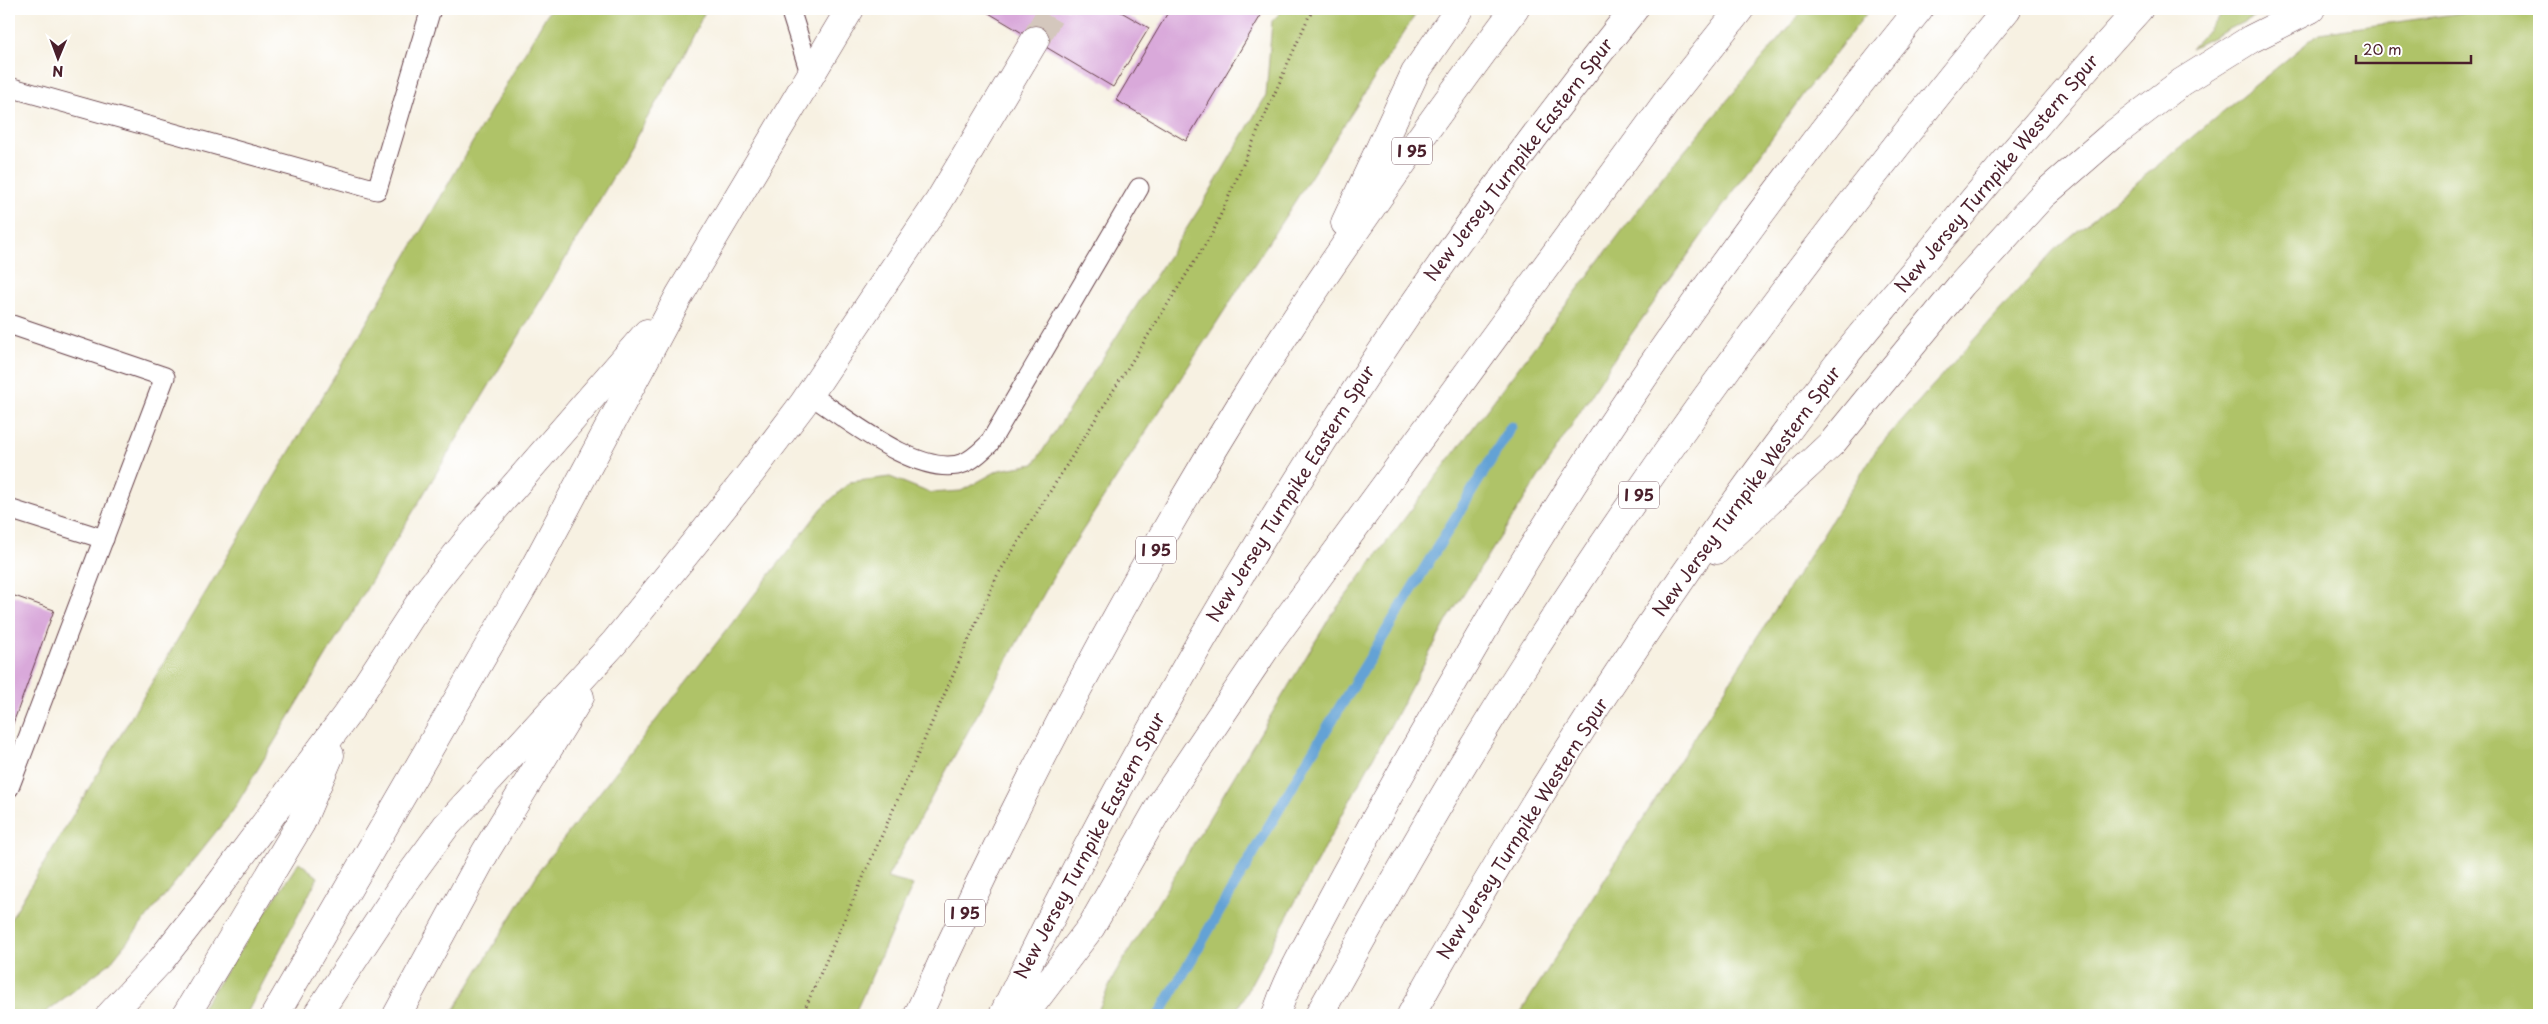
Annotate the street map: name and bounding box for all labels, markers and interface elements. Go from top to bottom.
street label: New Jersey Turnpike Eastern Spur [1417,31,1619,287]
north arrow [32,32,82,82]
scale bar [2356,32,2470,64]
text: 20 m [2363,37,2402,60]
street label: New Jersey Turnpike Western Spur [1888,47,2104,298]
text: N [52,61,63,82]
road number: I 95 [1392,138,1432,164]
street label: New Jersey Turnpike Eastern Spur [1199,359,1381,627]
street label: New Jersey Turnpike Western Spur [1645,359,1847,622]
road number: I 95 [1619,482,1659,508]
road number: I 95 [1136,536,1176,564]
street label: New Jersey Turnpike Western Spur [1430,691,1614,964]
street label: New Jersey Turnpike Eastern Spur [1007,706,1171,984]
road number: I 95 [945,900,985,926]

